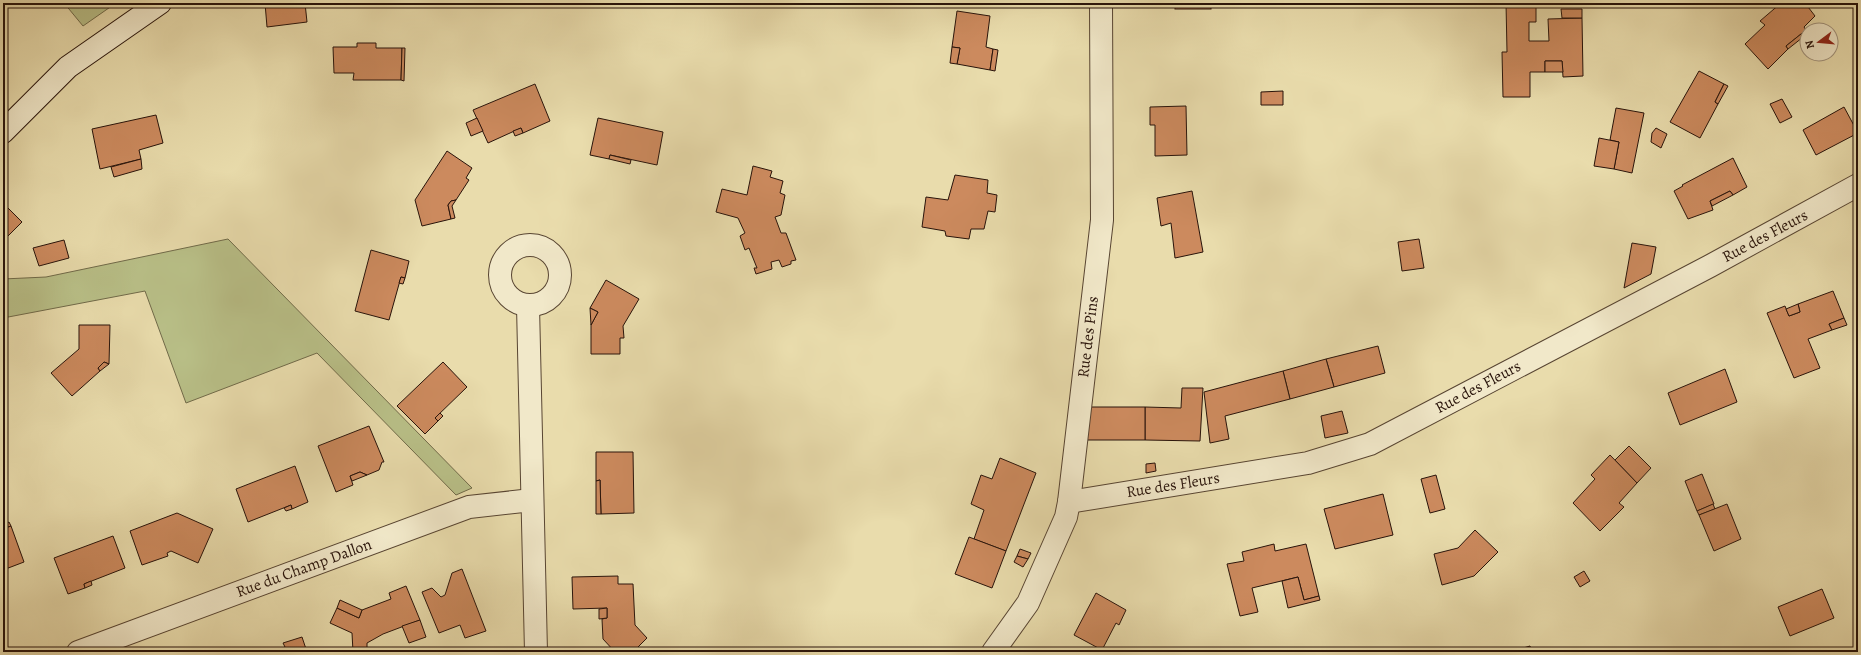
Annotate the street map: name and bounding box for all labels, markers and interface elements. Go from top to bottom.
north arrow [1799,22,1839,62]
text: N [1802,39,1818,51]
street label: Rue des Fleurs [1718,204,1812,268]
street label: Rue des Pins [1072,295,1104,379]
street label: Rue des Fleurs [1431,355,1525,419]
street label: Rue des Fleurs [1125,467,1221,503]
street label: Rue du Champ Dallon [233,533,375,603]

